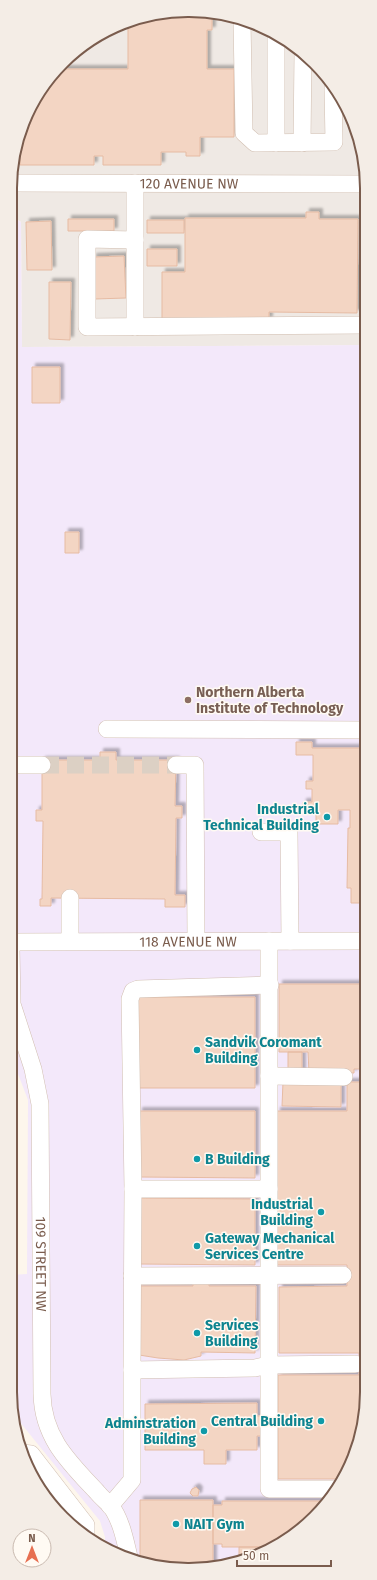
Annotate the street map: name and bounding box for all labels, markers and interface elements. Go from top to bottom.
street label: 120 AVENUE NW [140,175,239,192]
place label: Northern Alberta Institute of Technology [196,684,344,717]
marker: Northern Alberta Institute of Technology [183,695,193,705]
place label: Industrial Technical Building [203,801,320,834]
marker: Industrial Technical Building [322,812,332,822]
street label: 118 AVENUE NW [139,933,237,950]
place label: Sandvik Coromant Building [205,1034,322,1067]
marker: Sandvik Coromant Building [192,1045,202,1055]
place label: B Building [205,1151,270,1168]
marker: B Building [192,1154,202,1164]
place label: Industrial Building [251,1196,314,1229]
marker: Industrial Building [316,1207,326,1217]
street label: 109 STREET NW [32,1216,50,1312]
place label: Gateway Mechanical Services Centre [205,1230,335,1263]
marker: Gateway Mechanical Services Centre [192,1241,202,1251]
place label: Services Building [205,1317,259,1350]
marker: Services Building [192,1328,202,1338]
place label: Central Building [211,1413,313,1430]
place label: Adminstration Building [104,1415,196,1448]
marker: Central Building [316,1416,326,1426]
marker: Adminstration Building [199,1426,209,1436]
place label: NAIT Gym [184,1516,245,1533]
marker: NAIT Gym [171,1519,181,1529]
north arrow [12,1528,52,1568]
text: N [28,1532,36,1545]
scale bar [237,1542,331,1568]
text: 50 m [243,1549,269,1563]

